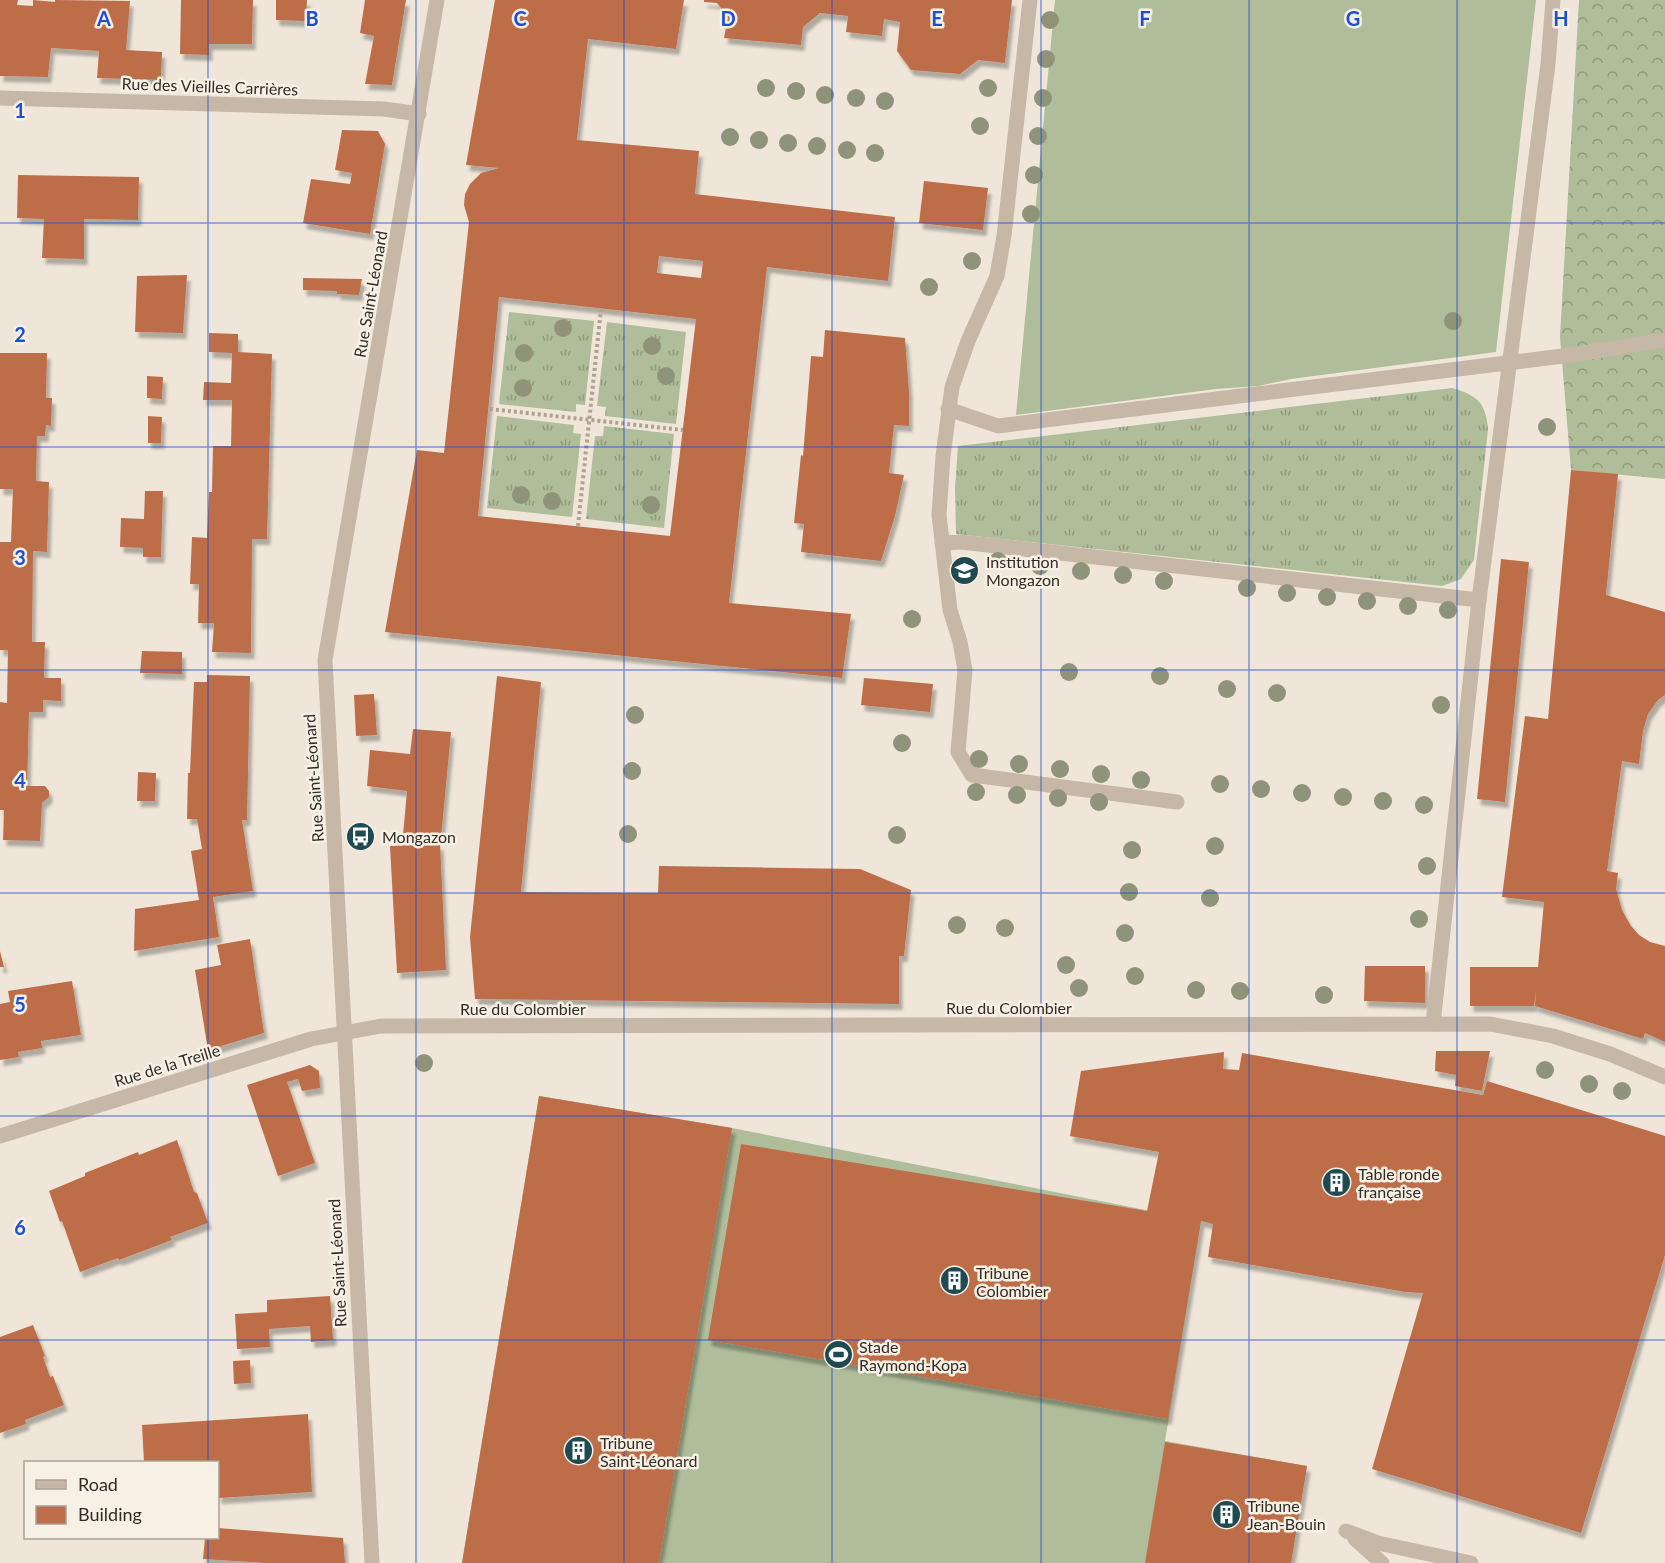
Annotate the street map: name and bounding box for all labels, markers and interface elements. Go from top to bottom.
text: A [96,6,111,30]
text: B [305,6,319,30]
text: C [513,6,527,30]
text: D [720,6,736,30]
text: E [931,6,943,30]
text: F [1139,6,1151,30]
text: G [1346,6,1360,30]
text: H [1553,6,1569,30]
street label: Rue des Vieilles Carrières [121,73,299,99]
text: 1 [14,98,26,122]
street label: Rue Saint-Léonard [349,229,391,359]
text: 2 [14,322,26,346]
text: 3 [14,545,26,569]
place label: Institution Mongazon [986,552,1060,589]
school or university icon: Institution Mongazon [949,554,981,586]
street label: Rue Saint-Léonard [299,713,327,843]
text: 4 [14,768,26,792]
bus stop icon: Mongazon [345,820,377,852]
place label: Mongazon [382,827,456,846]
text: 5 [14,992,26,1016]
street label: Rue du Colombier [946,998,1072,1017]
street label: Rue du Colombier [460,999,586,1018]
street label: Rue de la Treille [112,1040,222,1090]
place label: Table ronde française [1358,1164,1440,1201]
building icon: Table ronde française [1321,1166,1353,1198]
street label: Rue Saint-Léonard [324,1198,350,1328]
text: 6 [14,1215,26,1239]
place label: Tribune Colombier [976,1263,1049,1300]
building icon: Tribune Colombier [939,1265,971,1297]
place label: Stade Raymond-Kopa [859,1337,967,1374]
sports icon: Stade Raymond-Kopa [822,1339,854,1371]
place label: Tribune Saint-Léonard [600,1433,697,1470]
building icon: Tribune Saint-Léonard [563,1435,595,1467]
legend [24,1461,219,1539]
text: Road [78,1473,118,1495]
place label: Tribune Jean-Bouin [1247,1496,1326,1533]
building icon: Tribune Jean-Bouin [1210,1498,1242,1530]
text: Building [78,1503,142,1525]

